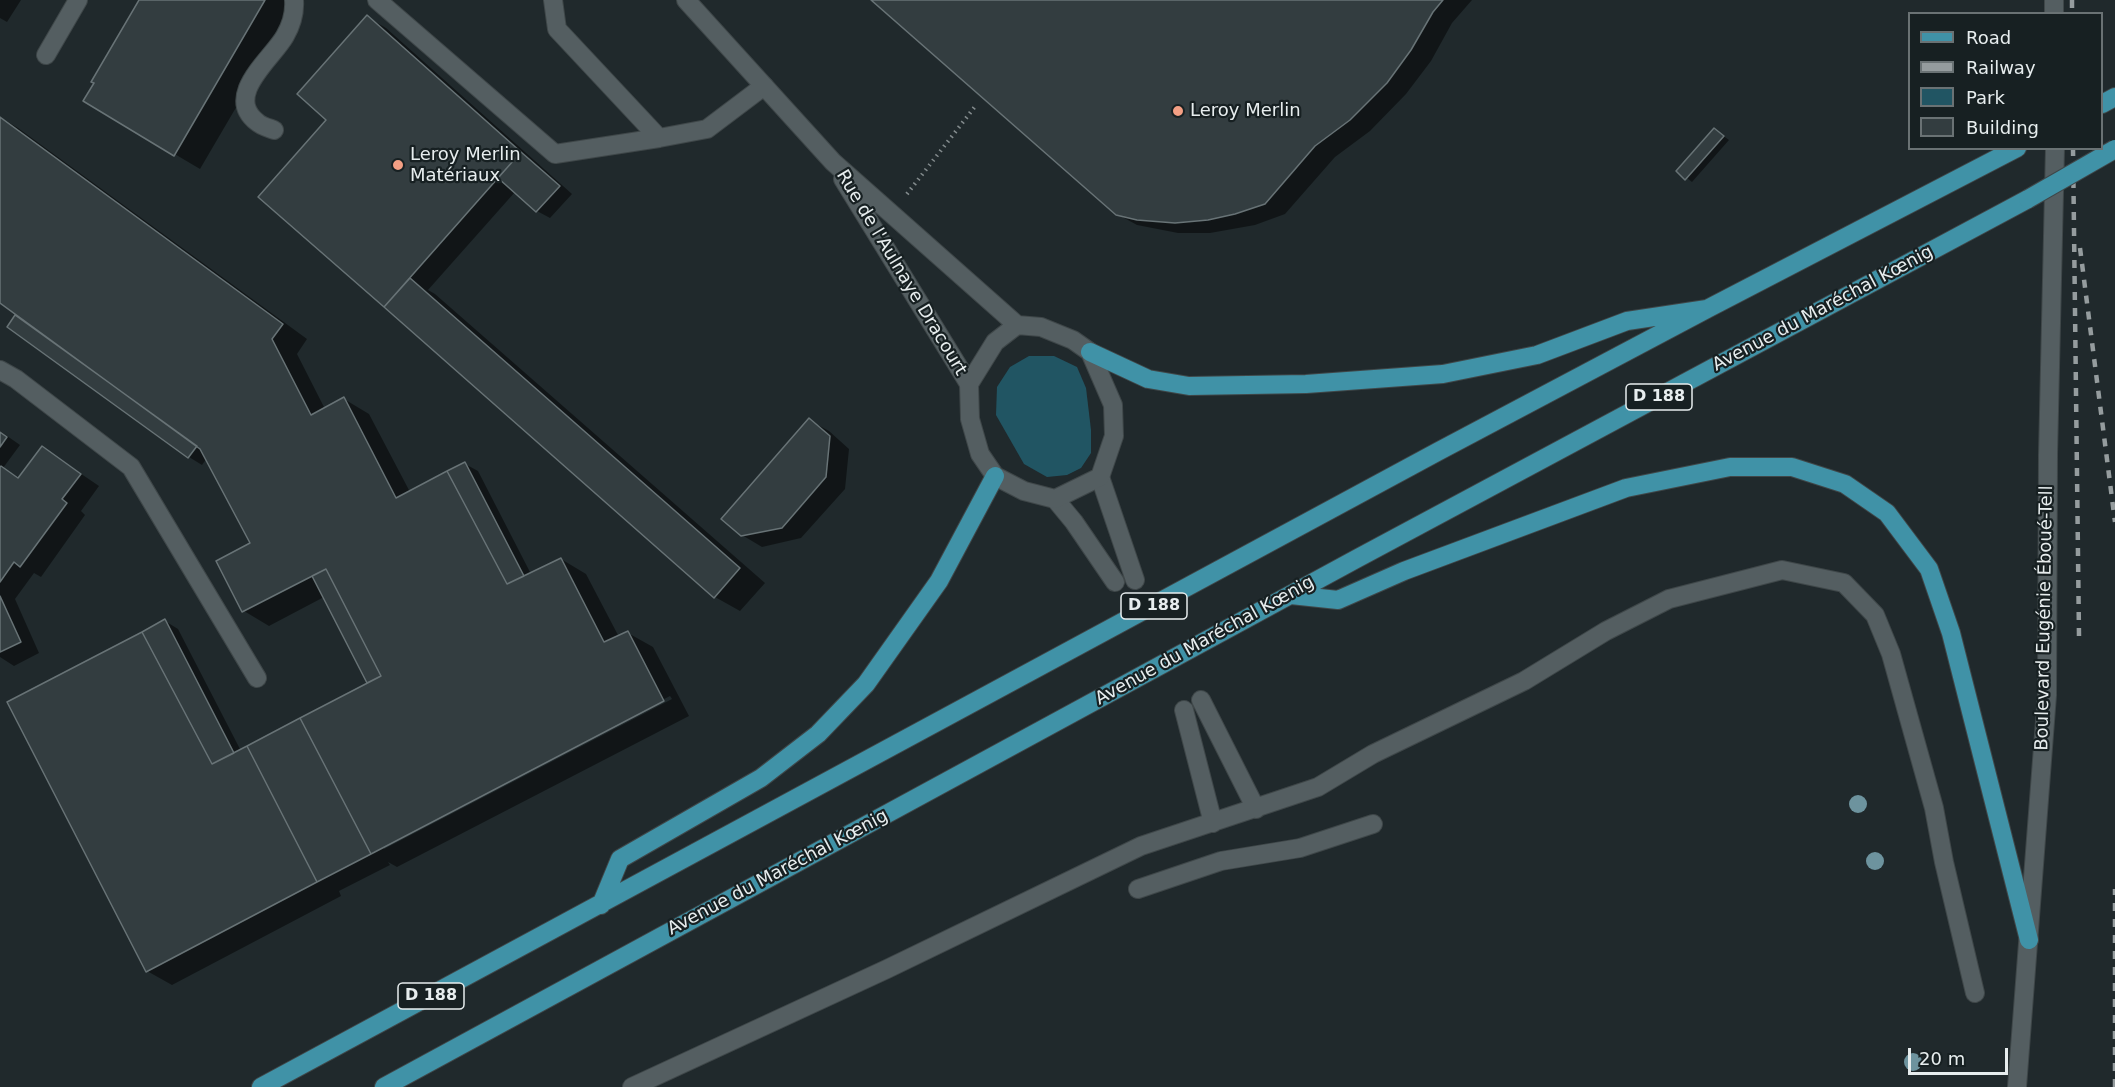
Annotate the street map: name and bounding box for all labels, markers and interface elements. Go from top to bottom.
legend [1908,12,2103,150]
text: Road [1966,27,2011,48]
text: Railway [1966,57,2036,78]
text: Park [1966,87,2005,108]
place label: Leroy Merlin [1190,100,1301,122]
marker: Leroy Merlin [1171,104,1185,118]
text: Building [1966,117,2039,138]
place label: Leroy Merlin Matériaux [410,144,521,186]
marker: Leroy Merlin Matériaux [391,158,405,172]
street label: Rue de l'Aulnaye Dracourt [831,166,971,380]
street label: Avenue du Maréchal Kœnig [1709,242,1937,376]
road number: D 188 [1626,384,1692,410]
street label: Boulevard Eugénie Éboué-Tell [2032,485,2058,751]
street label: Avenue du Maréchal Kœnig [1092,572,1318,710]
road number: D 188 [1121,593,1187,619]
street label: Avenue du Maréchal Kœnig [664,806,892,940]
road number: D 188 [398,983,464,1009]
scale bar [1911,1036,2012,1074]
text: 20 m [1919,1048,1965,1069]

